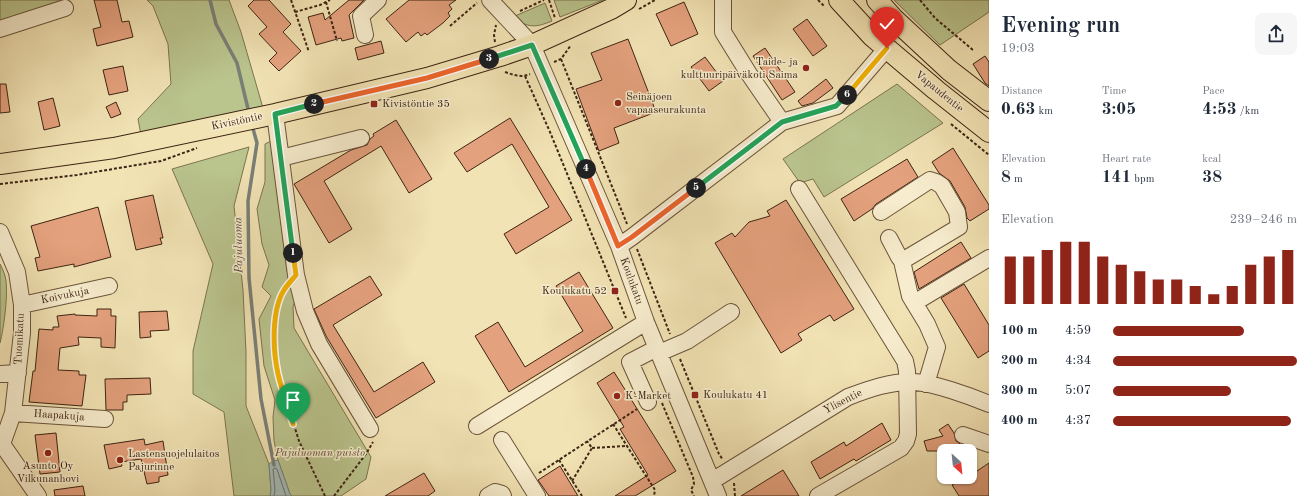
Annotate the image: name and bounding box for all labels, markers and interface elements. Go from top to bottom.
pin [870,7.0,904,48]
icon: check [876,13,898,35]
button: share [1255,13,1297,55]
text: Evening run [1001,15,1120,37]
text: 19:03 [1001,42,1035,55]
pin: 3 [479,49,499,69]
text: 3 [486,53,492,64]
place label: Taide- ja kulttuuripäiväkoti Saima [681,57,799,81]
marker: Taide- ja kulttuuripäiväkoti Saima [801,63,811,73]
street label: Vapaudentie [913,69,965,115]
pin: 6 [837,85,857,105]
text: Distance [1001,86,1042,97]
text: Time [1102,86,1126,97]
text: Pace [1202,86,1225,97]
text: 6 [844,89,850,100]
place label: Seinäjoen vapaaseurakunta [626,92,707,116]
pin: 2 [304,94,324,114]
text: 2 [311,98,317,109]
marker: Seinäjoen vapaaseurakunta [613,98,623,108]
marker: Kivistöntie 35 [369,99,379,109]
place label: Kivistöntie 35 [382,99,450,110]
text: 0.63 [1001,101,1035,118]
text: 3:05 [1102,101,1136,118]
text: 4:53 [1202,101,1237,118]
text: km [1035,106,1053,117]
text: /km [1237,106,1259,117]
street label: Kivistöntie [210,111,264,133]
text: Elevation [1001,154,1046,165]
text: Heart rate [1102,154,1151,165]
text: kcal [1202,154,1221,165]
pin: 4 [576,159,596,179]
text: 4 [583,163,589,174]
text: 8 [1001,169,1011,186]
text: 141 [1102,169,1131,186]
text: 38 [1202,169,1222,186]
text: m [1011,174,1023,185]
text: bpm [1131,174,1154,185]
pin: 5 [686,178,706,198]
text: 5 [693,182,699,193]
text: Elevation [1001,213,1054,226]
text: 239–246 m [1230,213,1297,226]
water label: Pajuluoma [232,216,246,274]
pin: 1 [283,243,303,263]
text: 1 [290,247,296,258]
street label: Koulukatu [617,256,645,306]
street label: Koivukuja [40,285,91,306]
place label: Koulukatu 52 [542,286,607,297]
marker: Koulukatu 52 [610,286,620,296]
street label: Tuomikatu [13,313,27,365]
text: 100 m [1001,324,1038,337]
text: 4:59 [1065,324,1091,337]
text: 200 m [1001,354,1038,367]
text: 4:34 [1065,354,1091,367]
pin [276,383,310,424]
text: 300 m [1001,384,1038,397]
text: 5:07 [1065,384,1091,397]
street label: Ylisentie [822,388,864,416]
icon: arrive [282,389,304,411]
marker: Koulukatu 41 [690,390,700,400]
place label: Koulukatu 41 [703,390,768,401]
marker: K-Market [612,391,622,401]
place label: K-Market [625,391,671,402]
street label: Haapakuja [33,409,85,423]
text: 400 m [1001,414,1038,427]
text: 4:37 [1065,414,1091,427]
north arrow [937,444,977,484]
map controls [937,444,977,484]
marker: Asunto Oy Vilkunanhovi [43,448,53,458]
park label: Pajuluoman puisto [274,448,365,459]
place label: Lastensuojelulaitos Pajurinne [128,449,220,473]
marker: Lastensuojelulaitos Pajurinne [115,455,125,465]
place label: Asunto Oy Vilkunanhovi [17,461,79,485]

